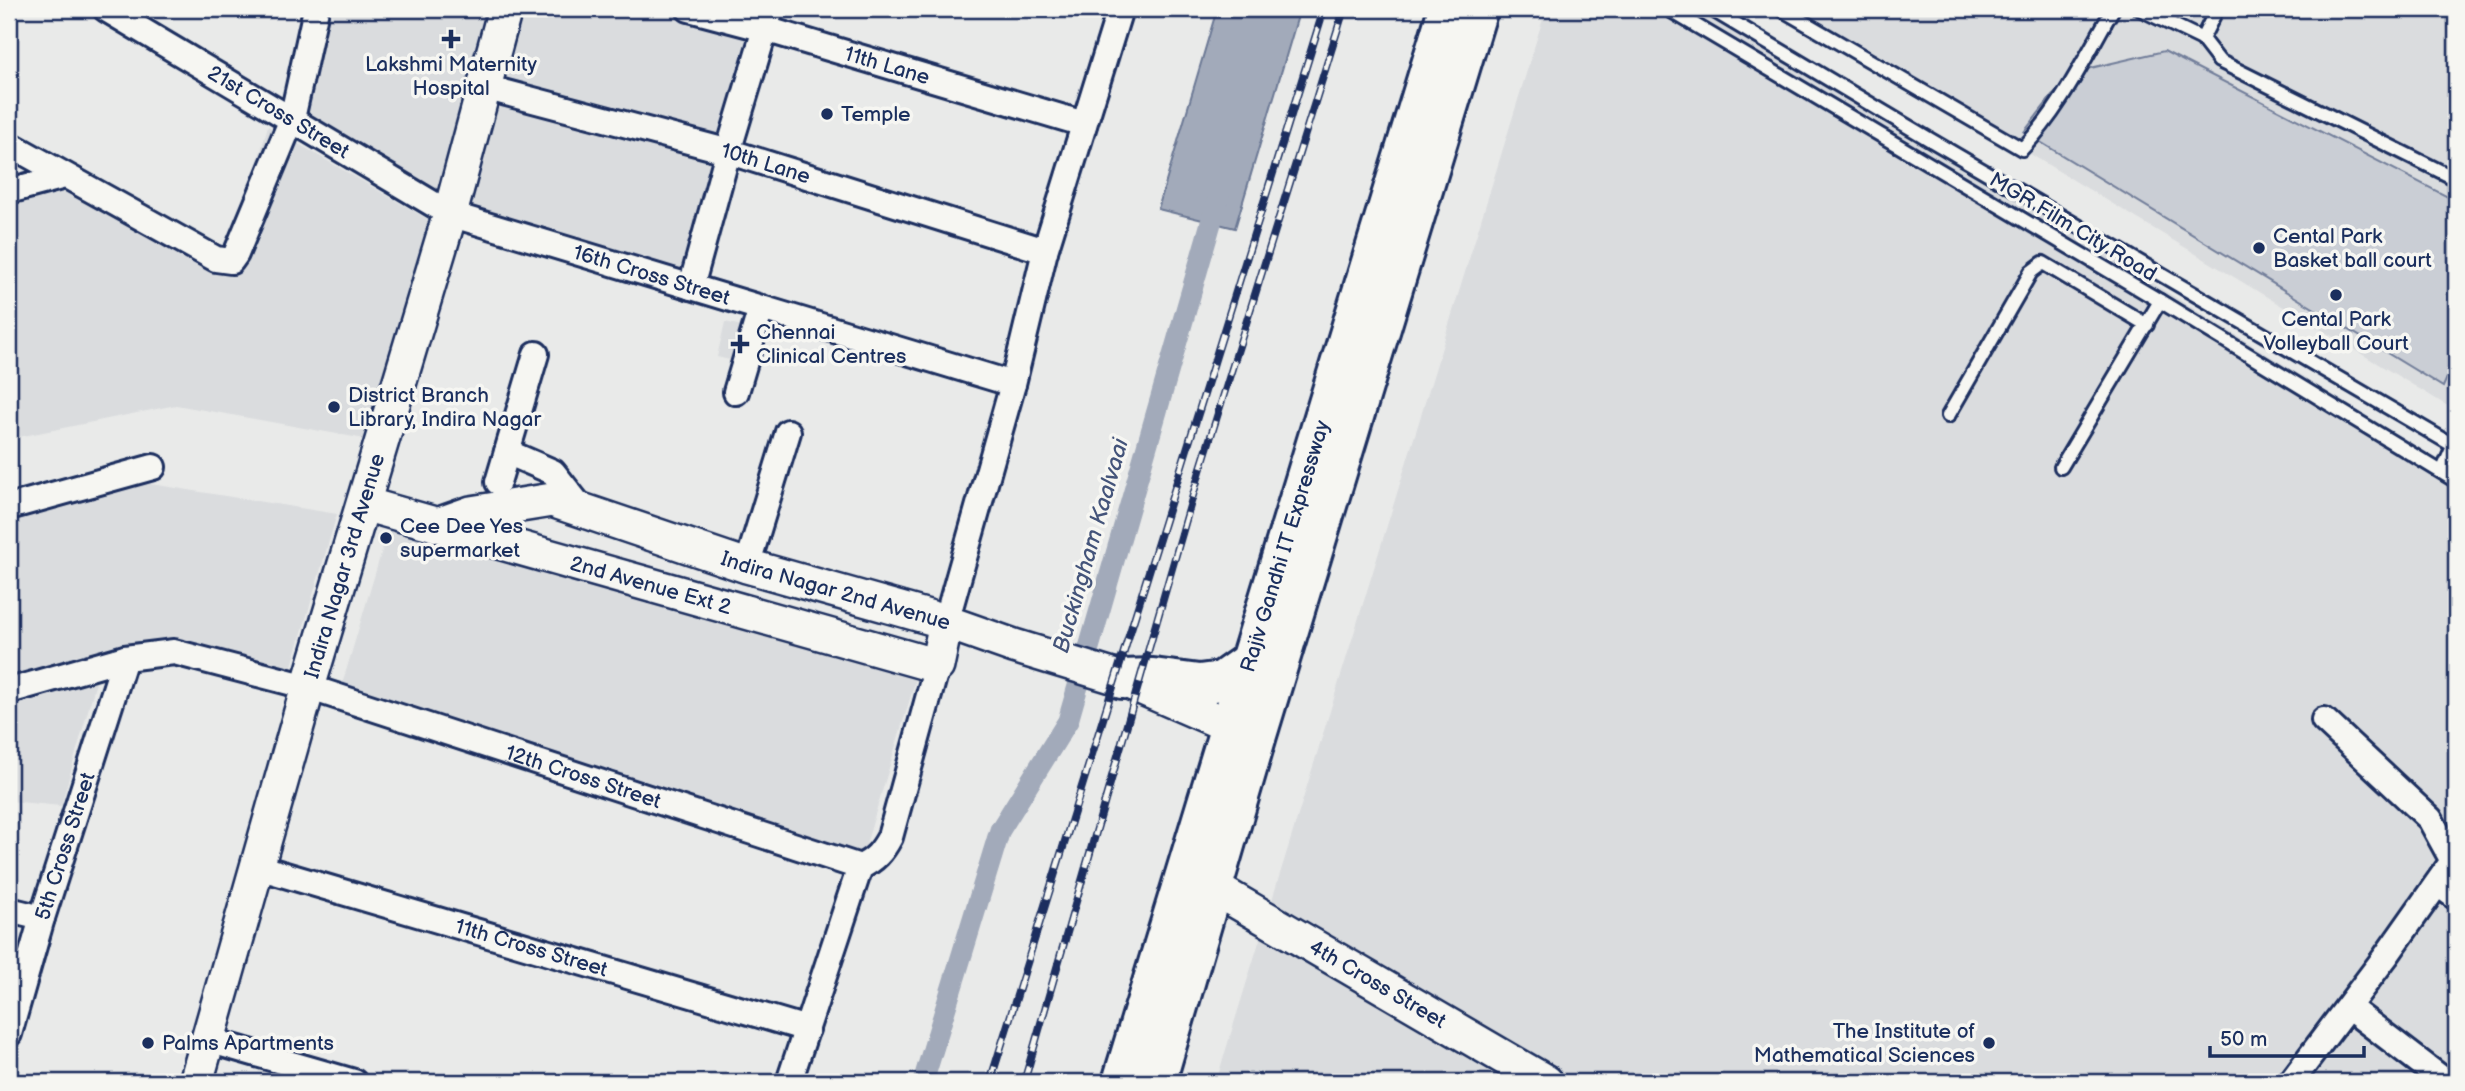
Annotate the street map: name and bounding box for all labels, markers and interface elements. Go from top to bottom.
marker: Lakshmi Maternity Hospital [441,29,461,49]
street label: 11th Lane [842,41,933,90]
place label: Lakshmi Maternity Hospital [365,52,538,101]
street label: 21st Cross Street [203,60,354,164]
place label: Temple [841,102,910,127]
marker: Temple [819,106,835,122]
street label: 10th Lane [719,138,813,189]
street label: MGR Film City Road [1985,167,2161,287]
place label: Cental Park Basket ball court [2273,224,2432,273]
street label: 16th Cross Street [570,239,734,310]
marker: Cental Park Basket ball court [2251,240,2267,256]
marker: Cental Park Volleyball Court [2328,287,2344,303]
place label: Cental Park Volleyball Court [2263,307,2409,356]
place label: Chennai Clinical Centres [756,320,906,369]
marker: Chennai Clinical Centres [730,334,750,354]
place label: District Branch Library, Indira Nagar [348,383,541,432]
marker: District Branch Library, Indira Nagar [326,399,342,415]
street label: Rajiv Gandhi IT Expressway [1235,417,1335,675]
water label: Buckingham Kaalvaai [1047,435,1135,656]
street label: Indira Nagar 3rd Avenue [299,451,390,681]
place label: Cee Dee Yes supermarket [400,514,523,563]
marker: Cee Dee Yes supermarket [378,530,394,546]
street label: Indira Nagar 2nd Avenue [718,546,953,635]
street label: 2nd Avenue Ext 2 [567,550,735,620]
street label: 12th Cross Street [502,740,665,814]
street label: 5th Cross Street [30,769,100,923]
street label: 11th Cross Street [452,913,611,982]
street label: 4th Cross Street [1305,934,1451,1034]
scale bar [2210,1014,2364,1058]
place label: The Institute of Mathematical Sciences [1754,1019,1976,1068]
text: 50 m [2220,1027,2267,1052]
place label: Palms Apartments [162,1031,334,1056]
marker: Palms Apartments [140,1035,156,1051]
marker: The Institute of Mathematical Sciences [1981,1035,1997,1051]

